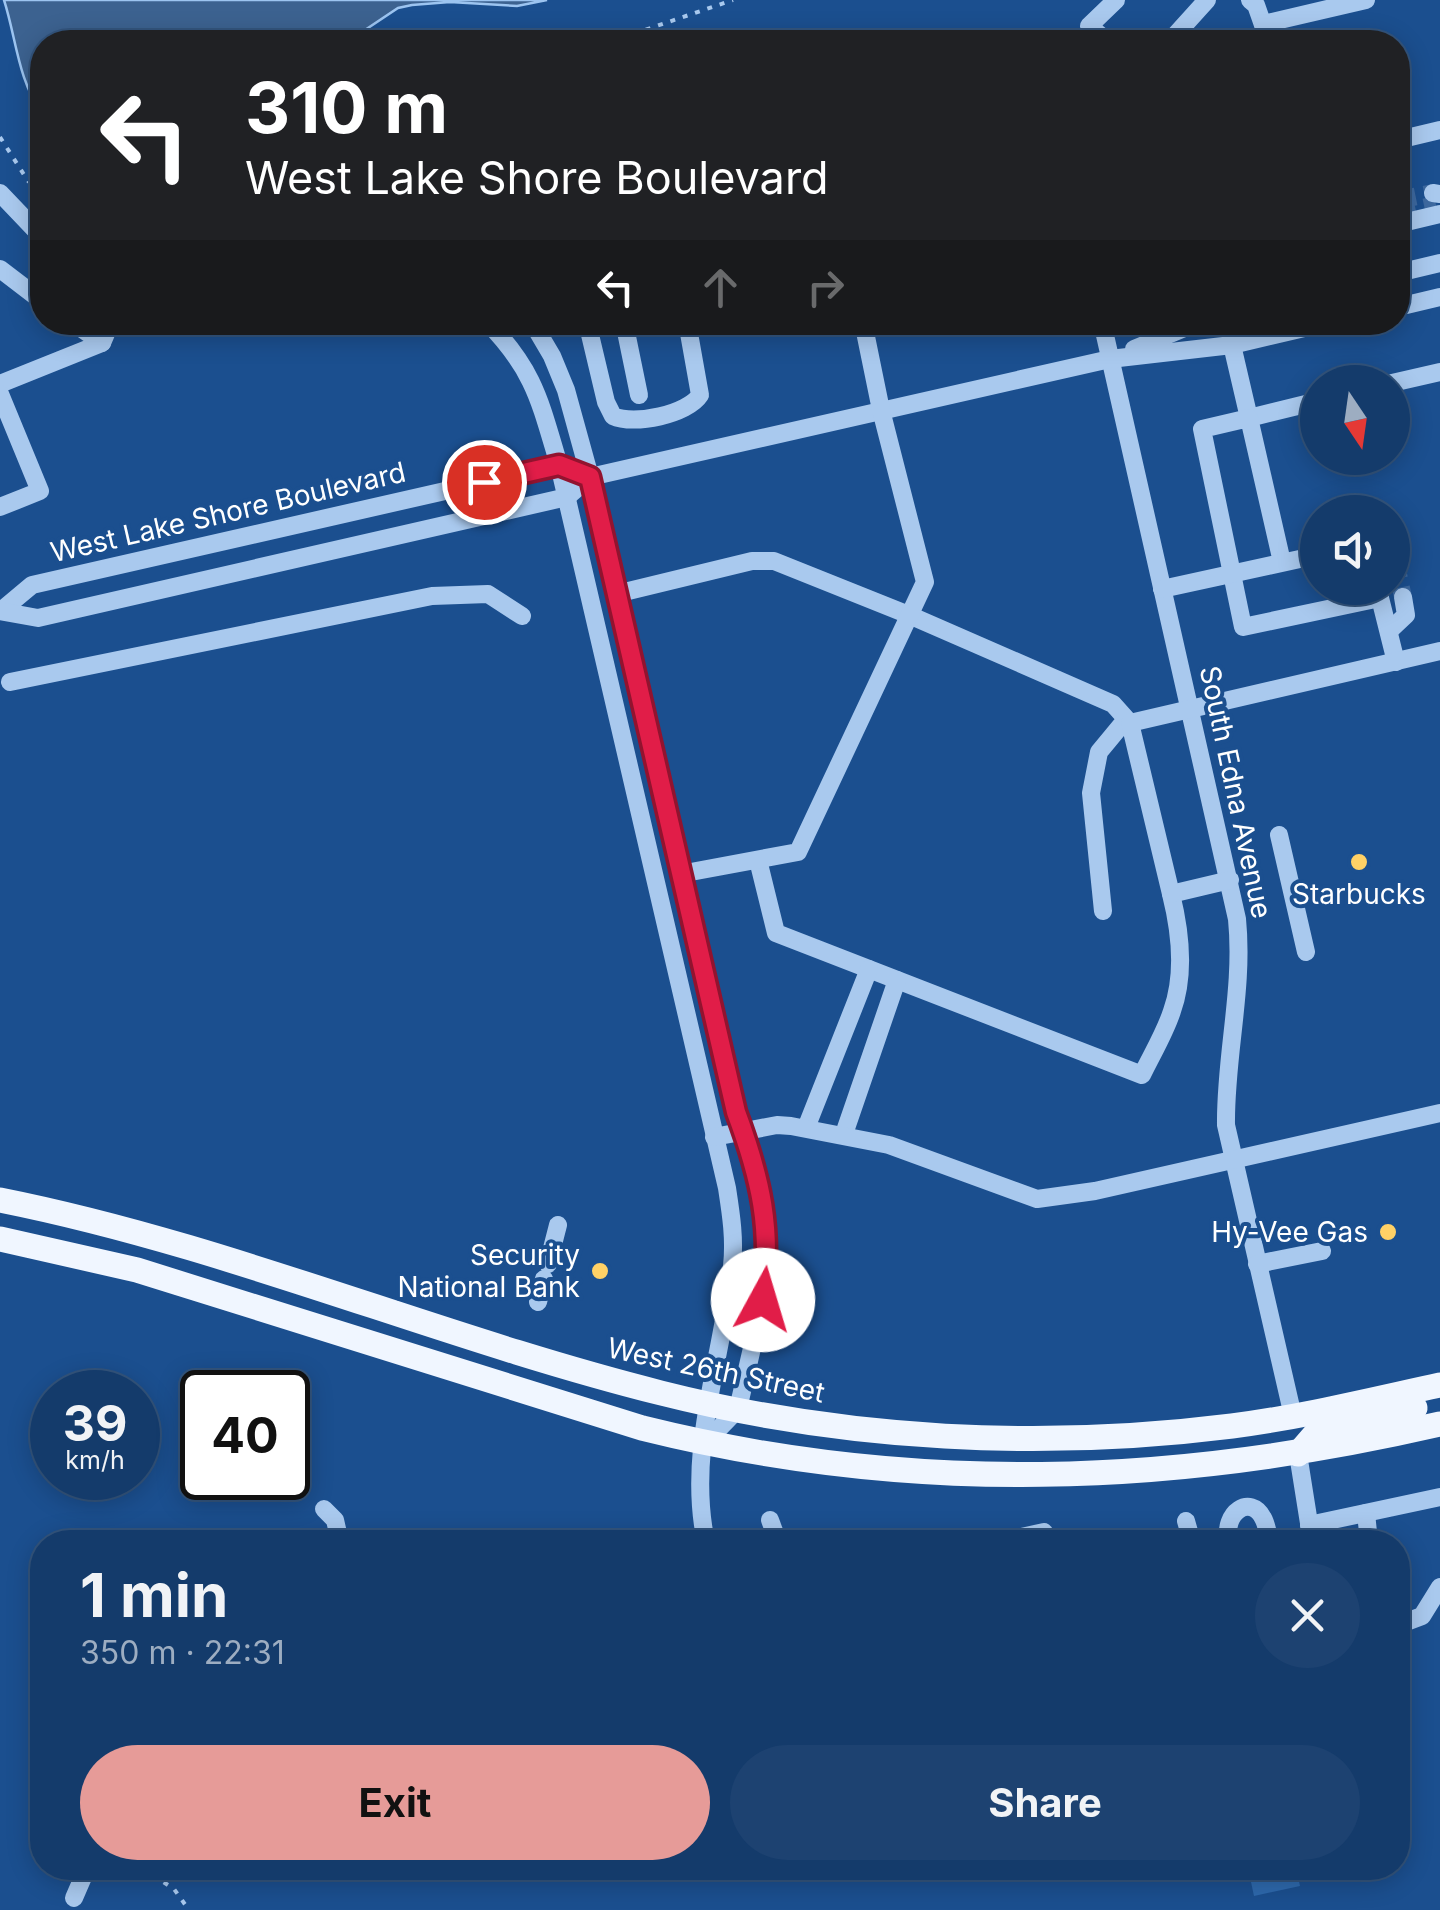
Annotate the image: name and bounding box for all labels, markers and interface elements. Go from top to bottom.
text: 310 m [245,65,448,150]
icon: left [80,70,210,200]
text: West Lake Shore Boulevard [245,150,829,205]
icon: left [588,260,643,315]
icon: ahead [693,260,748,315]
icon: right [798,260,853,315]
north arrow [1300,365,1410,475]
map controls [1300,365,1410,605]
pin [442,440,527,525]
street label: West Lake Shore Boulevard [47,455,409,569]
icon: arrive [457,455,512,510]
button: sound [1300,495,1410,605]
street label: South Edna Avenue [1193,663,1279,921]
marker: Starbucks [1348,851,1370,873]
place label: Starbucks [1292,877,1426,911]
place label: Hy-Vee Gas [1211,1215,1368,1249]
marker: Hy-Vee Gas [1377,1221,1399,1243]
place label: Security National Bank [398,1238,580,1304]
position arrow [711,1248,815,1352]
marker: Security National Bank [589,1260,611,1282]
street label: West 26th Street [604,1330,828,1410]
speed limit sign: 40 [180,1370,310,1500]
text: 39 [63,1393,127,1453]
text: km/h [65,1445,125,1475]
text: 1 min [80,1559,228,1631]
button: close [1255,1563,1360,1668]
text: 350 m · 22:31 [80,1633,285,1672]
button: Exit [80,1745,710,1860]
button: Share [730,1745,1360,1860]

